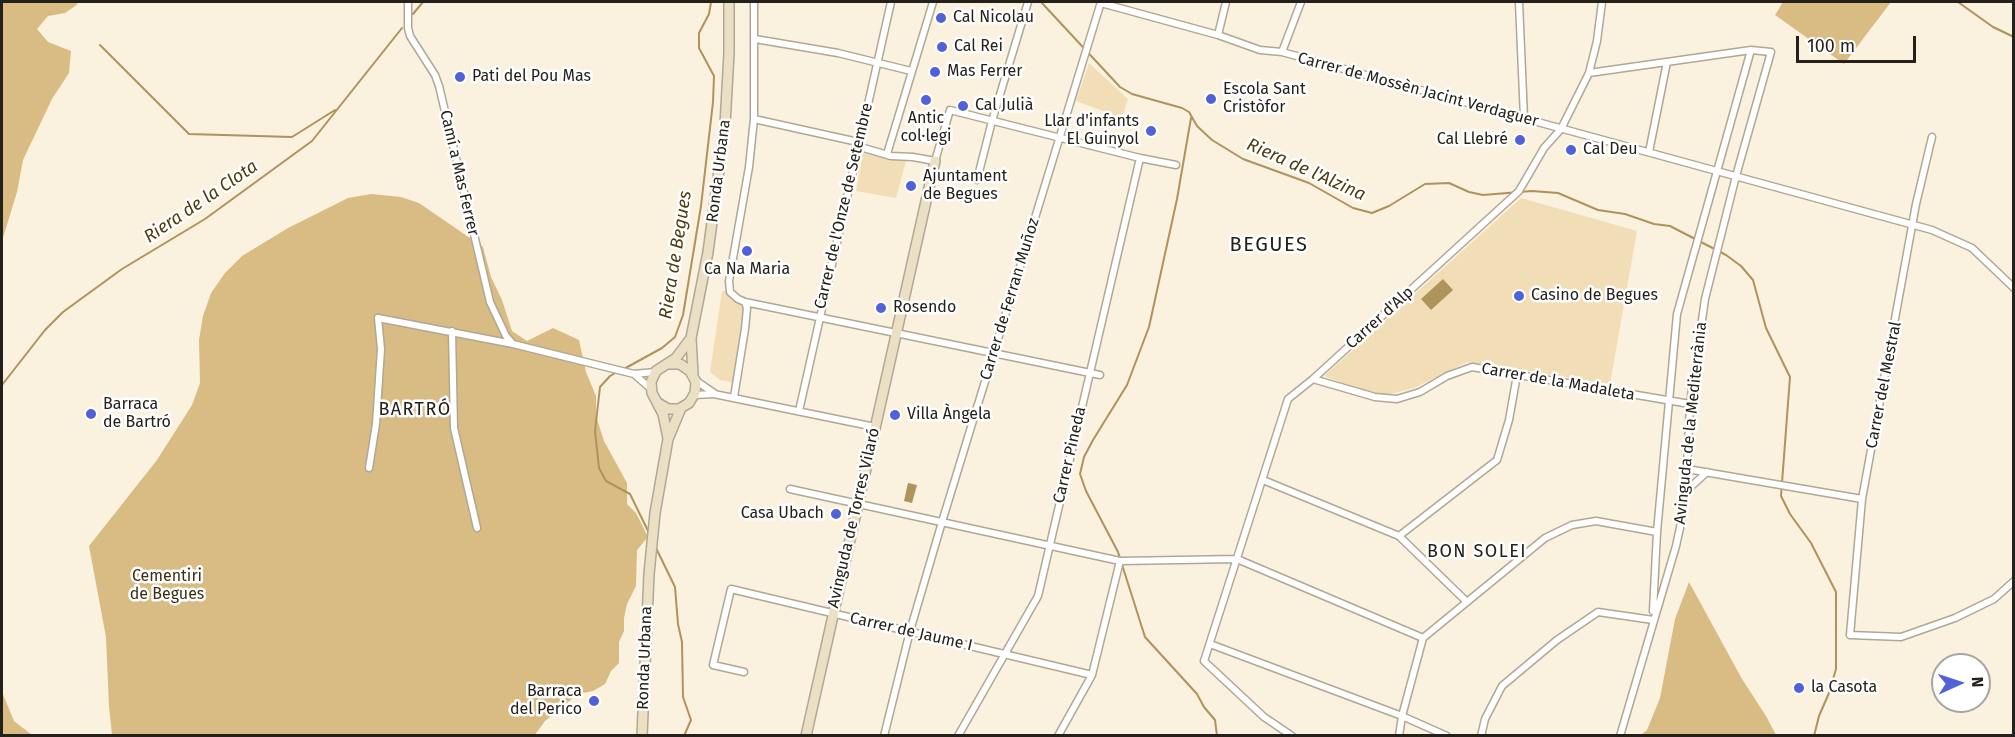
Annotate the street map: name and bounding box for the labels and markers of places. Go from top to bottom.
place label: Cal Nicolau [953,8,1034,28]
marker: Cal Nicolau [934,11,948,25]
place label: Cal Rei [954,37,1003,57]
marker: Cal Rei [935,40,949,54]
place label: Mas Ferrer [947,62,1022,82]
marker: Mas Ferrer [928,65,942,79]
place label: Pati del Pou Mas [472,67,591,87]
marker: Pati del Pou Mas [453,70,467,84]
place label: Escola Sant Cristòfor [1223,80,1306,118]
marker: Escola Sant Cristòfor [1204,92,1218,106]
marker: Antic col·legi [919,93,933,107]
place label: Cal Julià [975,96,1033,116]
marker: Cal Julià [956,99,970,113]
place label: Antic col·legi [900,109,952,147]
place label: Llar d'infants El Guinyol [1044,112,1139,150]
marker: Llar d'infants El Guinyol [1144,124,1158,138]
place label: Cal Llebré [1437,130,1508,150]
marker: Cal Llebré [1513,133,1527,147]
place label: Cal Deu [1583,140,1638,160]
marker: Cal Deu [1564,143,1578,157]
place label: Ajuntament de Begues [923,167,1007,205]
marker: Ajuntament de Begues [904,179,918,193]
marker: Ca Na Maria [740,244,754,258]
place label: Ca Na Maria [704,260,790,280]
place label: Casino de Begues [1531,286,1658,306]
marker: Casino de Begues [1512,289,1526,303]
place label: Rosendo [893,298,956,318]
marker: Rosendo [874,301,888,315]
place label: Barraca de Bartró [103,395,171,433]
place label: Villa Àngela [907,405,991,425]
marker: Barraca de Bartró [84,407,98,421]
marker: Villa Àngela [888,408,902,422]
place label: Casa Ubach [741,504,824,524]
marker: Casa Ubach [829,507,843,521]
place label: la Casota [1811,678,1877,698]
marker: la Casota [1792,681,1806,695]
place label: Barraca del Perico [510,682,582,720]
marker: Barraca del Perico [587,694,601,708]

